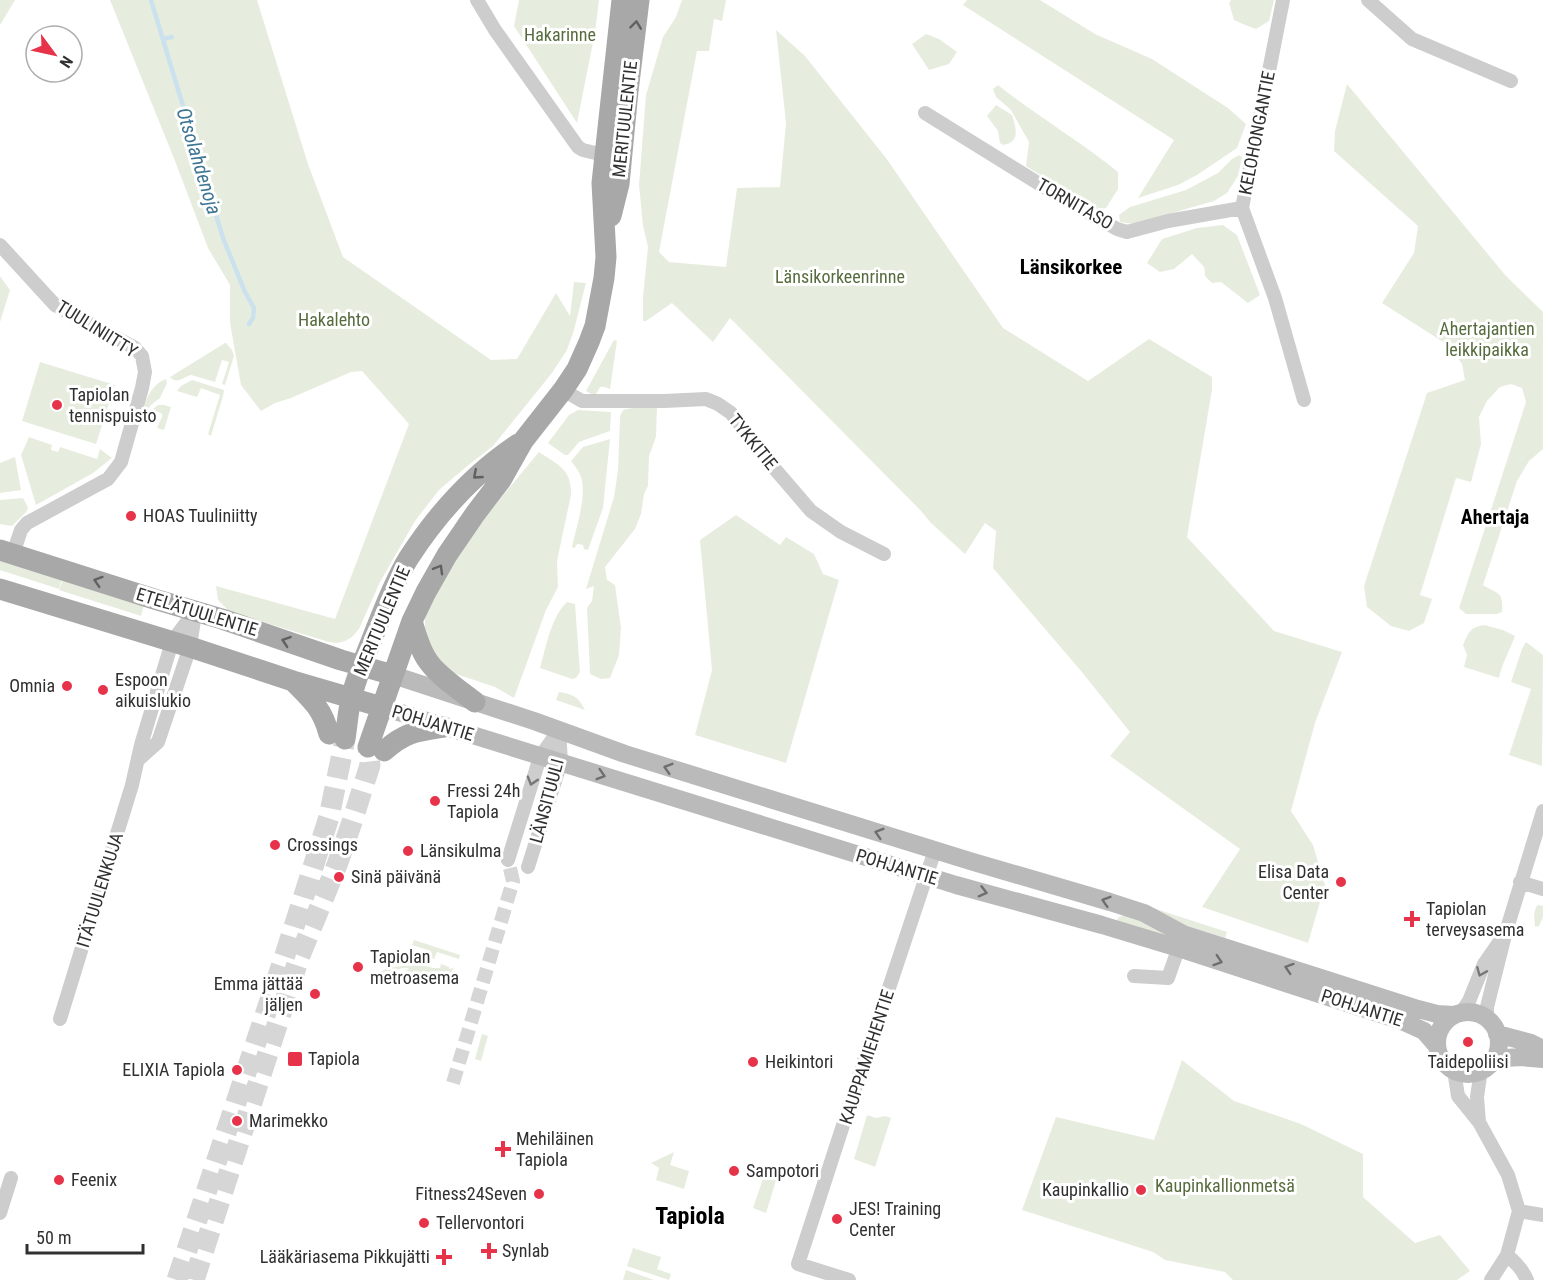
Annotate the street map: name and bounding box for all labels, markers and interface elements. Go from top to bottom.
one-way arrow [629,20,641,29]
north arrow [24,24,84,84]
park label: Hakarinne [524,24,596,45]
text: N [56,53,77,71]
street label: MERITUULENTIE [608,60,641,178]
street label: KELOHONGANTIE [1234,69,1279,196]
water label: Otsolahdenoja [171,105,227,217]
street label: TORNITASO [1034,173,1117,234]
district label: Länsikorkee [1020,255,1122,279]
park label: Länsikorkeenrinne [775,266,905,287]
street label: TUULINIITTY [53,296,142,362]
park label: Hakalehto [298,309,370,330]
park label: Ahertajantien leikkipaikka [1439,318,1535,360]
place label: Tapiolan tennispuisto [69,384,157,426]
marker: Tapiolan tennispuisto [50,398,64,412]
street label: TYKKITIE [725,410,782,474]
one-way arrow [473,468,484,479]
place label: HOAS Tuuliniitty [143,505,258,526]
district label: Ahertaja [1461,505,1529,529]
marker: HOAS Tuuliniitty [124,509,138,523]
street label: MERITUULENTIE [349,563,414,679]
one-way arrow [432,565,443,575]
one-way arrow [93,576,104,589]
street label: ETELÄTUULENTIE [134,583,261,640]
one-way arrow [281,636,292,648]
place label: Espoon aikuislukio [115,669,191,711]
place label: Omnia [9,675,55,696]
marker: Omnia [60,679,74,693]
marker: Espoon aikuislukio [96,683,110,697]
street label: POHJANTIE [390,700,477,745]
street label: LÄNSITUULI [525,756,568,845]
one-way arrow [663,762,674,775]
one-way arrow [596,768,606,780]
one-way arrow [527,775,539,786]
place label: Fressi 24h Tapiola [447,780,520,822]
marker: Fressi 24h Tapiola [428,794,442,808]
one-way arrow [874,828,885,840]
street label: ITÄTUULENKUJA [72,829,127,950]
place label: Crossings [287,834,358,855]
marker: Crossings [268,838,282,852]
place label: Länsikulma [420,840,501,861]
marker: Länsikulma [401,844,415,858]
street label: POHJANTIE [854,844,941,889]
place label: Elisa Data Center [1258,861,1330,903]
place label: Sinä päivänä [351,866,441,887]
marker: Sinä päivänä [332,870,346,884]
marker: Elisa Data Center [1334,875,1348,889]
one-way arrow [978,885,988,898]
one-way arrow [1101,896,1112,908]
place label: Tapiolan terveysasema [1426,898,1524,940]
marker: Tapiolan terveysasema [1403,910,1421,928]
place label: Tapiolan metroasema [370,946,459,988]
one-way arrow [1212,954,1223,966]
marker: Tapiolan metroasema [351,960,365,974]
one-way arrow [1284,963,1295,975]
one-way arrow [1476,966,1488,977]
place label: Emma jättää jäljen [214,973,303,1015]
street label: POHJANTIE [1319,984,1406,1031]
marker: Emma jättää jäljen [308,987,322,1001]
street label: KAUPPAMIEHENTIE [835,987,898,1127]
marker: Taidepoliisi [1461,1035,1475,1049]
place label: Tapiola [308,1048,360,1069]
marker: Tapiola [286,1050,304,1068]
place label: Heikintori [765,1051,834,1072]
place label: Taidepoliisi [1427,1051,1509,1072]
marker: Heikintori [746,1055,760,1069]
place label: ELIXIA Tapiola [122,1059,225,1080]
marker: ELIXIA Tapiola [230,1063,244,1077]
place label: Marimekko [249,1110,328,1131]
marker: Marimekko [230,1114,244,1128]
place label: Mehiläinen Tapiola [516,1128,594,1170]
marker: Mehiläinen Tapiola [494,1140,512,1158]
place label: Sampotori [746,1160,819,1181]
marker: Sampotori [727,1164,741,1178]
place label: Feenix [71,1169,117,1190]
marker: Feenix [52,1173,66,1187]
park label: Kaupinkallionmetsä [1155,1175,1295,1196]
place label: Kaupinkallio [1042,1179,1129,1200]
place label: Fitness24Seven [415,1183,527,1204]
marker: Kaupinkallio [1134,1183,1148,1197]
marker: Fitness24Seven [532,1187,546,1201]
place label: JES! Training Center [849,1198,941,1240]
district label: Tapiola [655,1202,725,1230]
place label: Tellervontori [436,1212,524,1233]
marker: JES! Training Center [830,1212,844,1226]
marker: Tellervontori [417,1216,431,1230]
scale bar [27,1217,142,1255]
text: 50 m [36,1227,71,1248]
place label: Synlab [502,1240,549,1261]
marker: Synlab [480,1242,498,1260]
place label: Lääkäriasema Pikkujätti [260,1246,430,1267]
marker: Lääkäriasema Pikkujätti [435,1248,453,1266]

